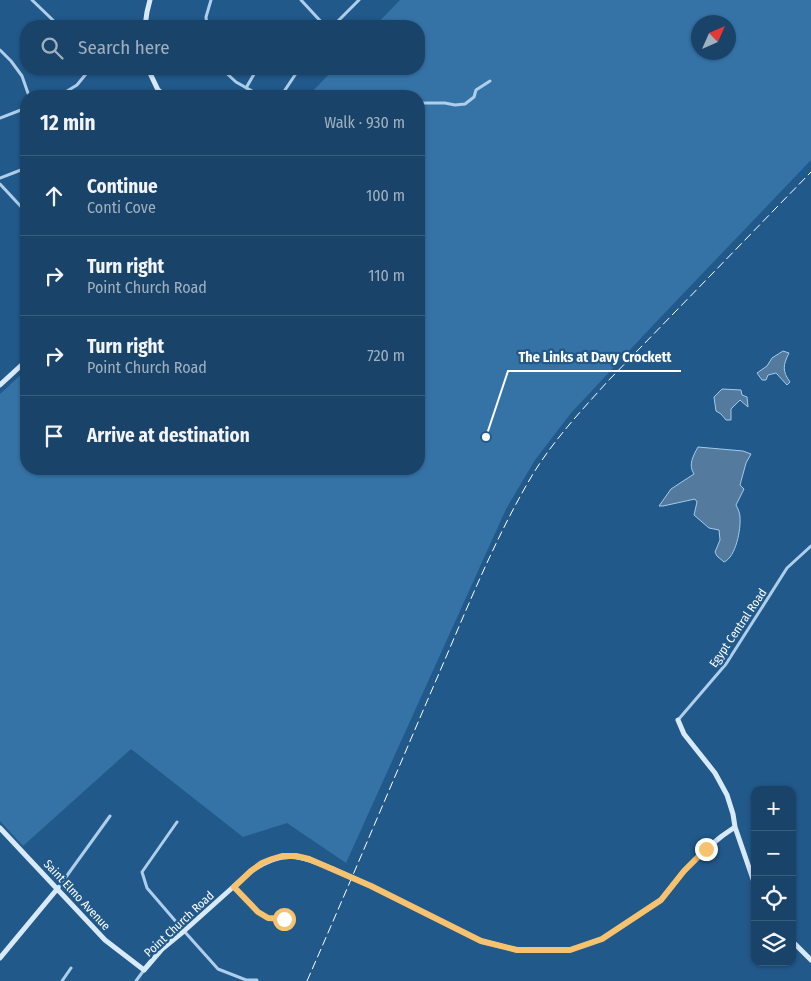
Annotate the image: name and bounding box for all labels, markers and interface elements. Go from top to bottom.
north arrow [691,15,736,60]
search box [20,20,425,75]
icon: search [38,34,66,62]
text: Search here [78,36,170,59]
text: 12 min [40,110,95,136]
text: Walk · 930 m [324,113,405,132]
text: Continue [87,175,158,198]
icon: ahead [40,182,68,210]
text: 100 m [366,186,405,205]
text: Conti Cove [87,198,156,217]
text: Turn right [87,255,164,278]
icon: right [40,262,68,290]
text: 110 m [368,266,405,285]
text: Point Church Road [87,278,207,297]
text: Turn right [87,335,164,358]
icon: right [40,342,68,370]
callout: The Links at Davy Crockett [508,342,681,371]
text: 720 m [367,346,405,365]
text: The Links at Davy Crockett [518,349,673,366]
text: Point Church Road [87,358,207,377]
icon: arrive [40,422,68,450]
text: Arrive at destination [87,424,250,447]
street label: Egypt Central Road [706,586,770,670]
map controls [751,786,796,966]
button: + [751,786,796,831]
button: − [751,831,796,876]
route end [695,838,718,861]
street label: Saint Elmo Avenue [41,857,113,933]
button: locate [751,876,796,921]
street label: Point Church Road [141,888,217,960]
route start [273,908,296,931]
button: layers [751,921,796,966]

